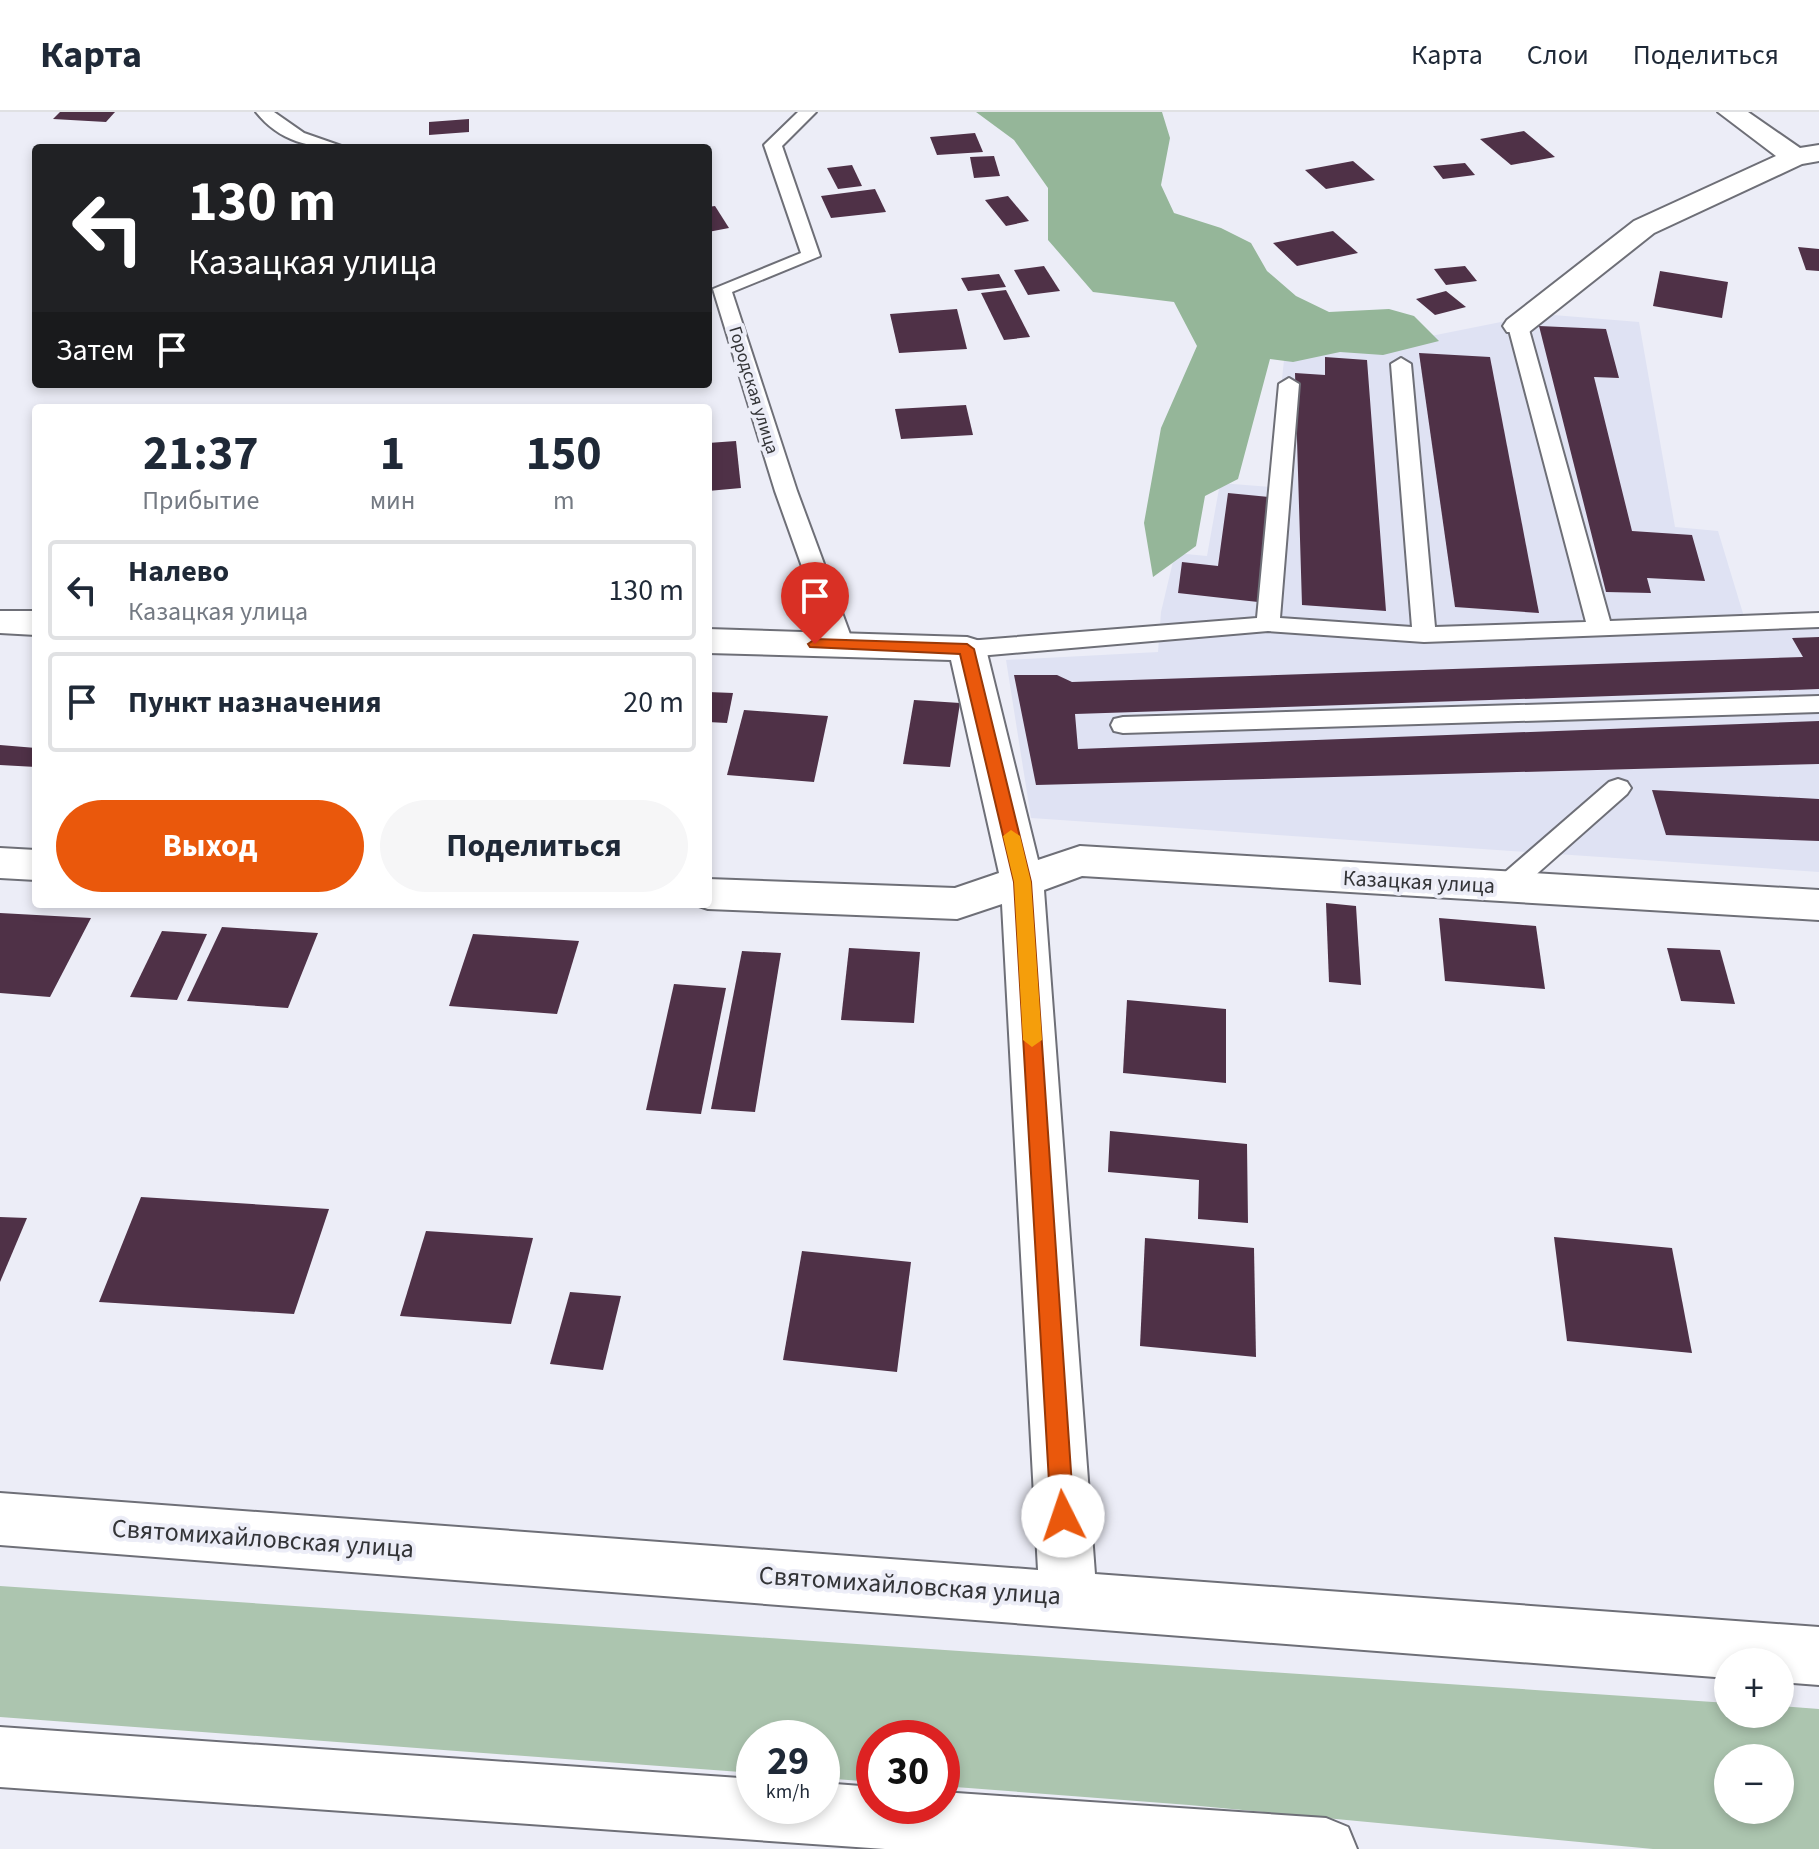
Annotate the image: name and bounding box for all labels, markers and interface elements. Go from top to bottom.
text: Карта [40,28,142,82]
text: Карта [1411,35,1483,75]
text: Слои [1527,35,1589,75]
text: Поделиться [1633,35,1779,75]
text: 130 m [188,163,336,242]
icon: left [56,176,160,280]
text: Казацкая улица [188,237,437,288]
street label: Городская улица [722,323,785,457]
icon: arrive [150,328,194,372]
text: Затем [56,329,134,372]
text: 21:37 [143,420,259,488]
text: 1 [380,420,405,488]
text: 150 [526,420,602,488]
text: Прибытие [142,482,259,519]
text: мин [370,482,415,519]
text: m [553,482,574,519]
text: Налево [128,550,229,593]
pin [781,562,849,644]
icon: left [60,568,104,612]
text: 130 m [608,569,684,612]
icon: arrive [793,574,837,618]
text: Казацкая улица [128,593,308,630]
icon: arrive [60,680,104,724]
text: Пункт назначения [128,681,382,724]
text: 20 m [623,681,684,724]
button: Выход [56,800,364,892]
button: Поделиться [380,800,688,892]
street label: Казацкая улица [1342,862,1496,902]
position arrow [1021,1474,1105,1558]
street label: Святомихайловская улица [111,1509,415,1568]
street label: Святомихайловская улица [758,1556,1062,1615]
map controls [1714,1648,1794,1824]
button: + [1714,1648,1794,1728]
speed limit sign: 30 [856,1720,960,1824]
text: 29 [767,1733,809,1790]
button: − [1714,1744,1794,1824]
text: km/h [766,1778,810,1806]

